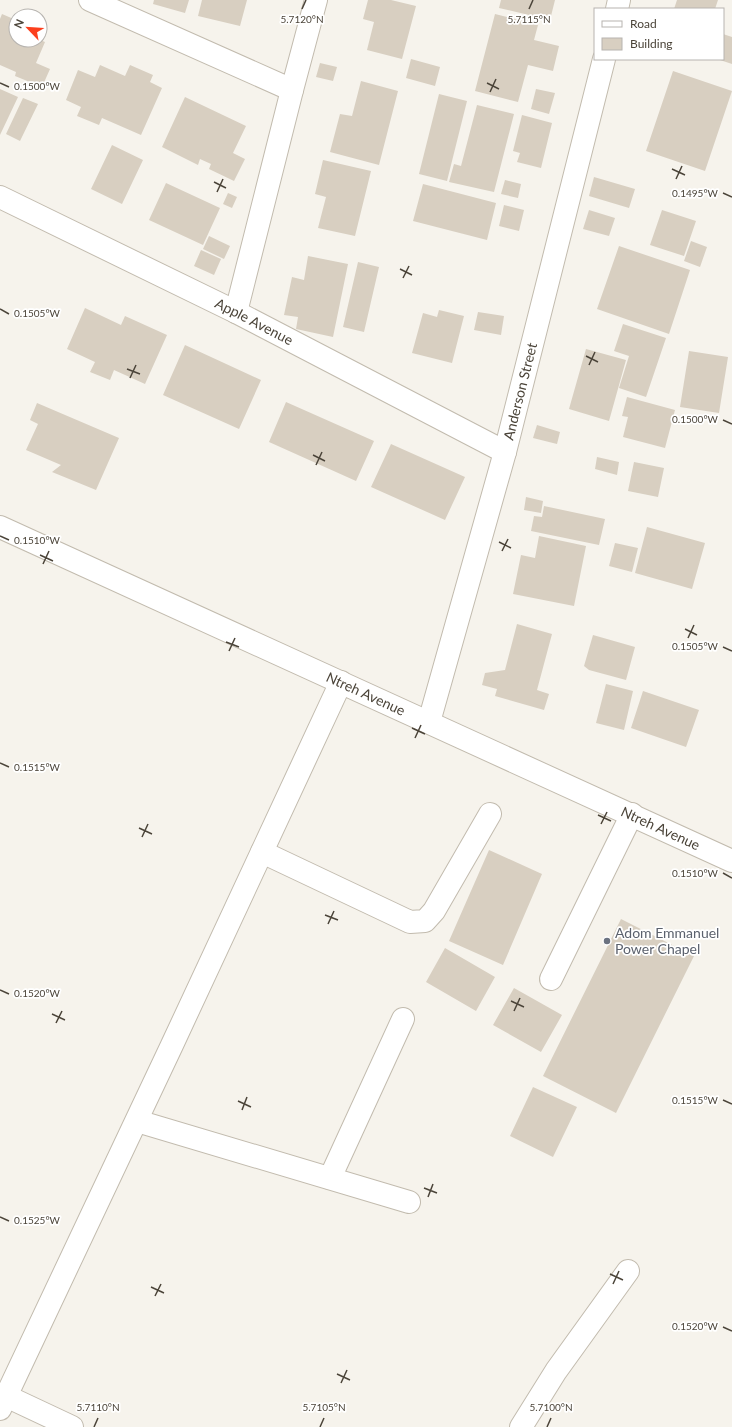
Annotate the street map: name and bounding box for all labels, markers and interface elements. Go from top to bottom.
north arrow [8,8,48,48]
legend [594,8,724,60]
text: 5.7120°N [280,13,324,25]
text: 5.7115°N [507,13,551,25]
text: Road [630,16,657,31]
text: N [11,17,26,30]
text: Building [630,36,673,51]
text: 0.1500°W [14,80,61,92]
text: 0.1495°W [672,187,719,199]
street label: Apple Avenue [213,294,296,348]
text: 0.1505°W [14,307,61,319]
street label: Anderson Street [499,341,540,442]
text: 0.1500°W [672,413,719,425]
text: 0.1510°W [14,534,61,546]
text: 0.1505°W [672,640,719,652]
street label: Ntreh Avenue [324,668,408,719]
text: 0.1515°W [14,761,61,773]
street label: Ntreh Avenue [618,803,703,853]
text: 0.1510°W [672,867,719,879]
place label: Adom Emmanuel Power Chapel [615,924,719,957]
marker: Adom Emmanuel Power Chapel [602,936,612,946]
text: 0.1520°W [14,987,61,999]
text: 0.1515°W [672,1094,719,1106]
text: 0.1525°W [14,1214,61,1226]
text: 0.1520°W [672,1320,719,1332]
text: 5.7110°N [76,1401,120,1413]
text: 5.7105°N [302,1401,346,1413]
text: 5.7100°N [529,1401,573,1413]

